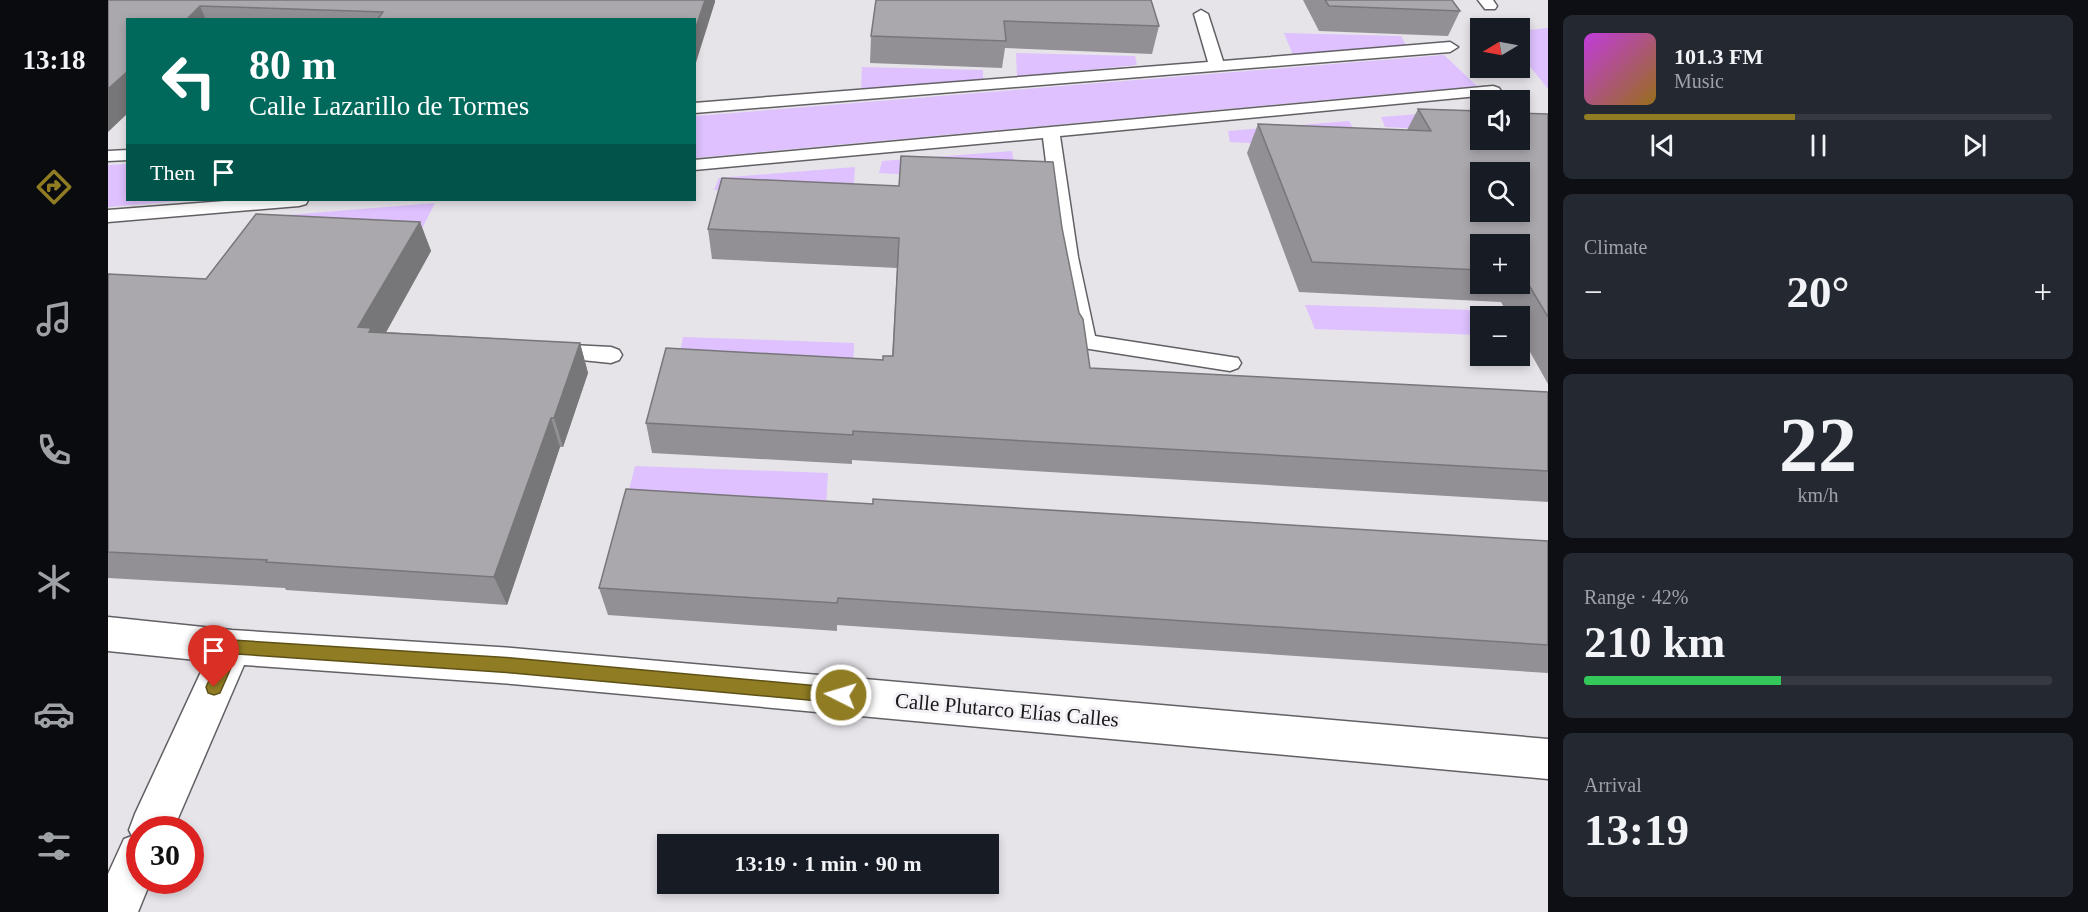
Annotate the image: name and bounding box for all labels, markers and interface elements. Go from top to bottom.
north arrow [1470,18,1530,78]
map controls [1470,18,1530,366]
icon: left [150,42,228,120]
text: 80 m [249,42,337,88]
text: 101.3 FM [1674,44,1763,69]
text: 13:18 [23,45,86,75]
text: Music [1674,70,1724,92]
button: sound [1470,90,1530,150]
text: Calle Lazarillo de Tormes [249,91,529,121]
icon: previous [1646,129,1679,162]
icon: pause [1802,129,1835,162]
icon: next [1958,129,1991,162]
icon: arrive [207,156,240,189]
text: Then [150,160,195,185]
button: search [1470,162,1530,222]
icon: directions [33,166,75,208]
button: + [1470,234,1530,294]
text: Climate [1584,236,1647,258]
text: 20° [1787,267,1850,317]
text: − [1584,274,1603,310]
text: + [2033,274,2052,310]
icon: music [33,298,75,340]
button: − [1470,306,1530,366]
text: 22 [1779,401,1857,488]
icon: phone [33,429,75,471]
text: km/h [1797,484,1839,506]
icon: climate [33,561,75,603]
text: Range · 42% [1584,586,1688,608]
text: 210 km [1584,617,1725,667]
pin [188,625,239,687]
icon: arrive [197,634,230,667]
position arrow [809,663,873,727]
street label: Calle Plutarco Elías Calles [894,688,1120,732]
icon: car [33,693,75,735]
text: Arrival [1584,774,1642,796]
text: 13:19 [1584,805,1689,855]
speed limit sign: 30 [126,816,204,894]
icon: filters [33,825,75,867]
text: 13:19 · 1 min · 90 m [735,851,922,876]

